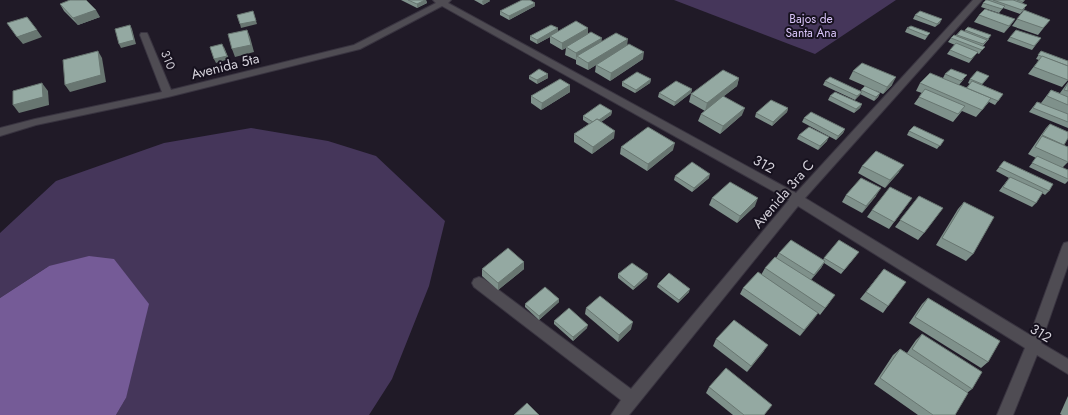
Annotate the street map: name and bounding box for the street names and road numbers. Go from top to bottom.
street label: 310 [156,48,180,72]
street label: Avenida 5ta [189,48,261,84]
street label: 312 [750,150,778,178]
street label: Avenida 3ra C [748,156,818,232]
street label: 312 [1026,319,1056,347]

